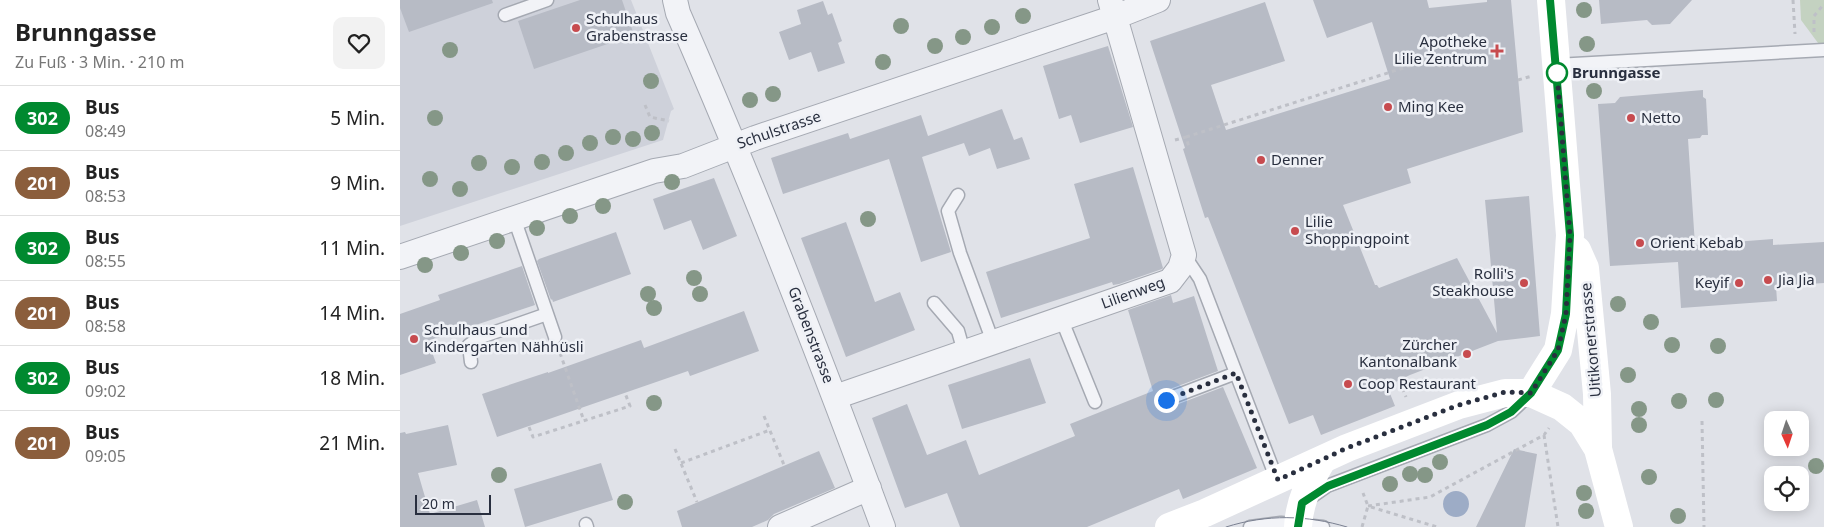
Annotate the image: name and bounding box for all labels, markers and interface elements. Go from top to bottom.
place label: Schulhaus Grabenstrasse [586,8,688,45]
text: Brunngasse [15,15,156,48]
button: heart [333,17,385,69]
marker: Schulhaus Grabenstrasse [570,22,582,34]
place label: Apotheke Lilie Zentrum [1394,31,1487,68]
marker: Apotheke Lilie Zentrum [1491,45,1503,57]
text: Zu Fuß · 3 Min. · 210 m [15,51,184,73]
marker: Brunngasse [1546,62,1568,84]
place label: Brunngasse [1572,62,1660,82]
text: Bus [85,94,120,120]
place label: Ming Kee [1398,96,1464,116]
marker: Ming Kee [1382,101,1394,113]
text: 5 Min. [330,105,385,131]
street label: Schulstrasse [734,105,823,153]
text: 302 [27,106,58,130]
place label: Netto [1641,107,1681,127]
marker: Netto [1625,112,1637,124]
text: 08:49 [85,120,126,142]
place label: Denner [1271,149,1324,169]
marker: Denner [1255,154,1267,166]
text: Bus [85,159,120,185]
text: 9 Min. [330,170,385,196]
text: 201 [27,171,58,195]
text: 08:53 [85,185,126,207]
place label: Lilie Shoppingpoint [1305,211,1410,248]
text: Bus [85,224,120,250]
marker: Lilie Shoppingpoint [1289,225,1301,237]
place label: Orient Kebab [1650,232,1743,252]
text: 11 Min. [319,235,385,261]
text: 302 [27,236,58,260]
marker: Orient Kebab [1634,237,1646,249]
text: 08:55 [85,250,126,272]
place label: Rolli's Steakhouse [1432,263,1514,300]
place label: Jia Jia [1776,269,1815,289]
street label: Lilienweg [1098,271,1167,313]
place label: Keyif [1695,272,1730,292]
marker: Jia Jia [1762,274,1774,286]
marker: Rolli's Steakhouse [1518,277,1530,289]
marker: Keyif [1733,277,1745,289]
street label: Uitikonerstrasse [1575,282,1605,398]
street label: Grabenstrasse [784,283,840,386]
text: Bus [85,289,120,315]
text: 14 Min. [319,300,385,326]
text: 201 [27,301,58,325]
text: 08:58 [85,315,126,337]
place label: Schulhaus und Kindergarten Nähhüsli [424,319,584,356]
marker: Schulhaus und Kindergarten Nähhüsli [408,333,420,345]
place label: Zürcher Kantonalbank [1359,334,1457,371]
marker: Zürcher Kantonalbank [1461,348,1473,360]
text: Bus [85,354,120,380]
text: 18 Min. [319,365,385,391]
text: 302 [27,366,58,390]
place label: Coop Restaurant [1358,373,1476,393]
marker: Coop Restaurant [1342,378,1354,390]
text: 09:02 [85,380,126,402]
your location [1154,388,1179,413]
north arrow [1764,411,1809,456]
map controls [1764,411,1809,511]
text: Bus [85,419,120,445]
text: 21 Min. [319,430,385,456]
text: 201 [27,431,58,455]
text: 09:05 [85,445,126,467]
button: locate [1764,466,1809,511]
scale bar [415,492,491,515]
text: 20 m [422,494,455,513]

